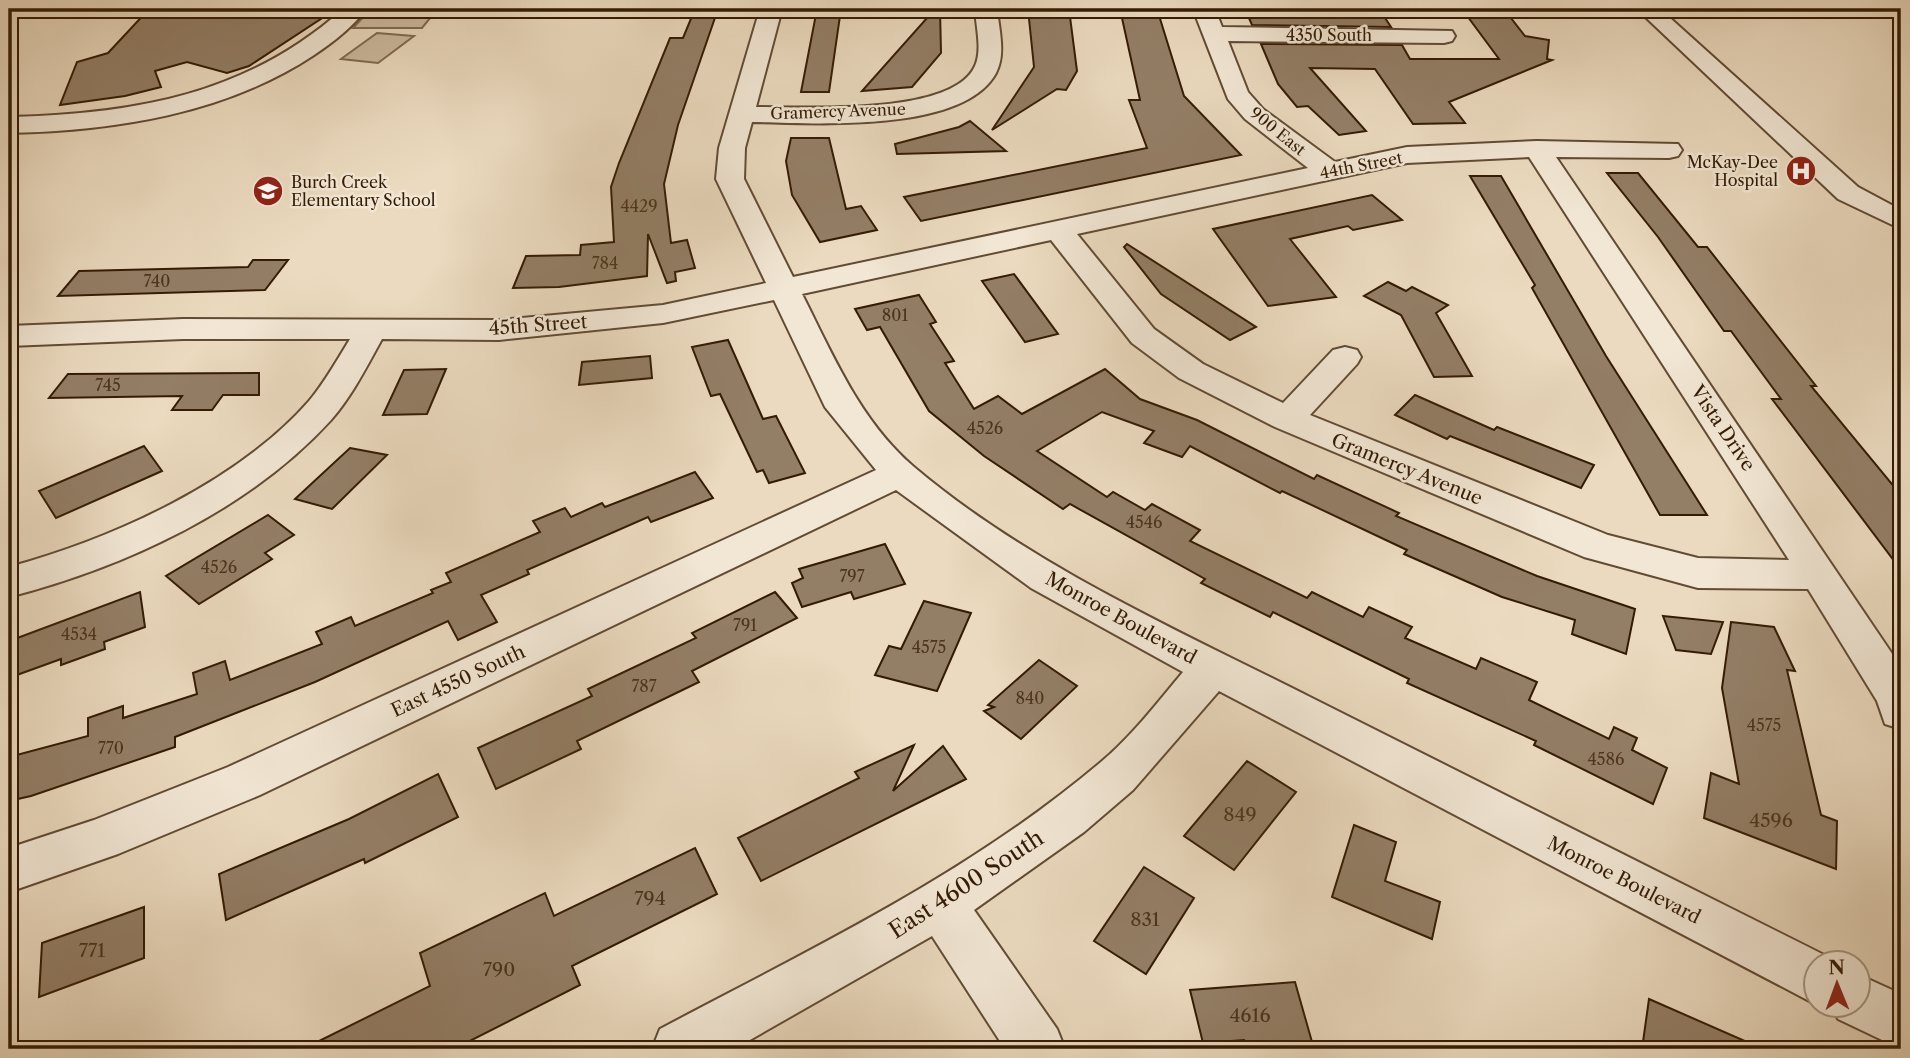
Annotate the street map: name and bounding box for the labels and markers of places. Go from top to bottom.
place label: McKay-Dee Hospital [1687,152,1778,190]
hospital icon: McKay-Dee Hospital [1784,154,1818,188]
place label: Burch Creek Elementary School [291,172,436,210]
school or university icon: Burch Creek Elementary School [251,174,285,208]

